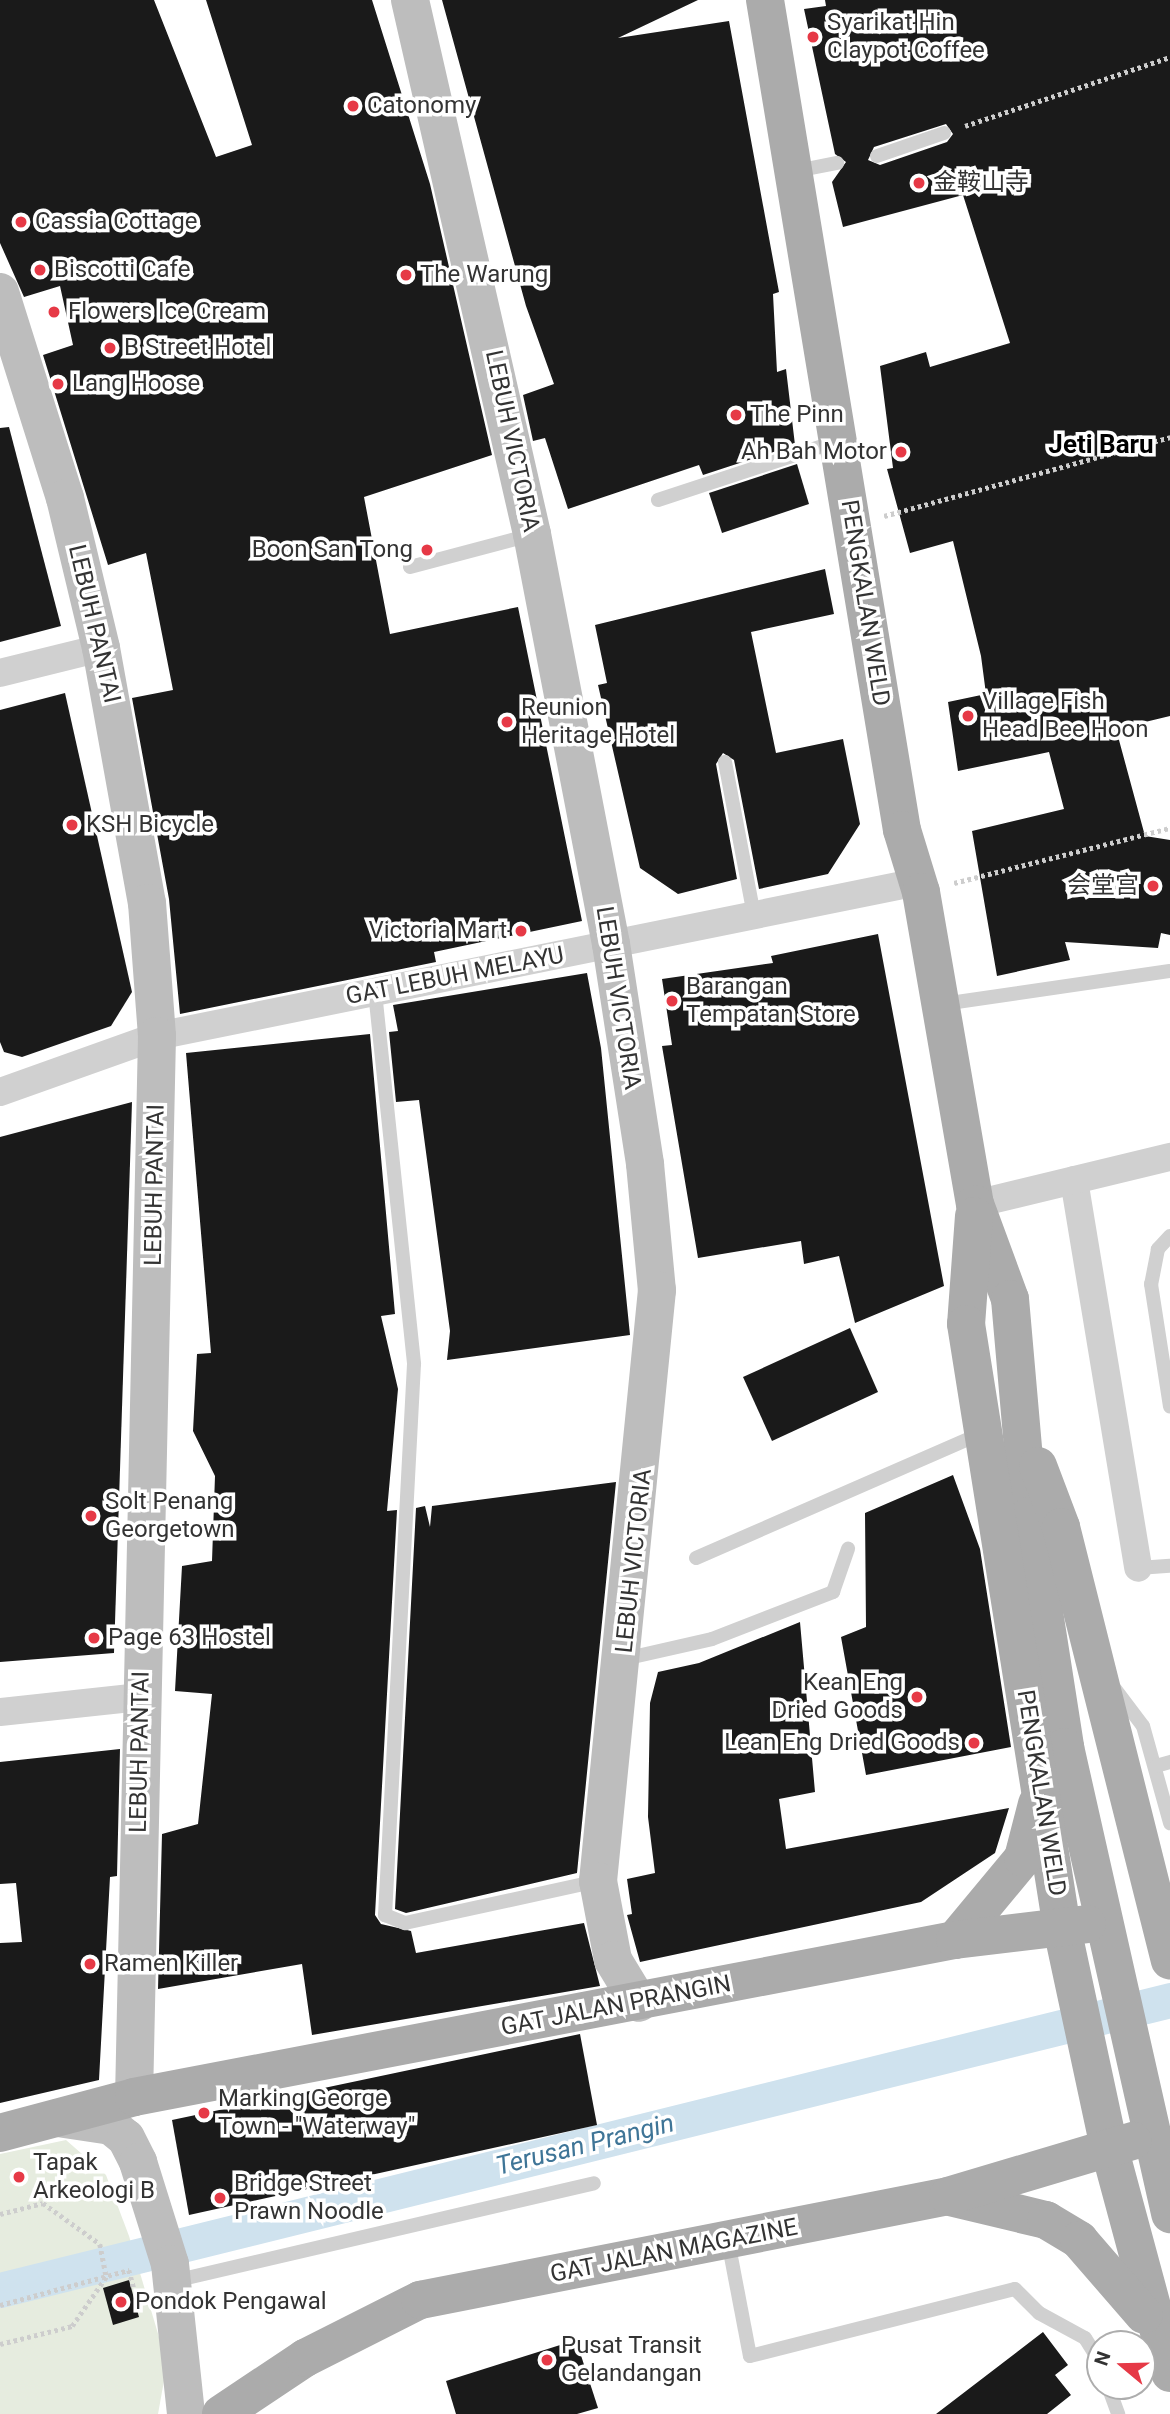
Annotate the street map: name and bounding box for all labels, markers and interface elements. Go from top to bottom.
place label: Syarikat Hin Claypot Coffee [827,9,985,65]
marker: Syarikat Hin Claypot Coffee [805,29,821,45]
place label: Catonomy [367,92,476,120]
marker: Catonomy [345,98,361,114]
place label: 金鞍山寺 [933,169,1029,197]
marker: 金鞍山寺 [911,175,927,191]
place label: Cassia Cottage [35,208,198,236]
marker: Cassia Cottage [13,214,29,230]
place label: Biscotti Cafe [54,256,190,284]
place label: The Warung [420,261,548,289]
marker: Biscotti Cafe [32,262,48,278]
marker: The Warung [398,267,414,283]
place label: Flowers Ice Cream [68,298,266,326]
marker: Flowers Ice Cream [46,304,62,320]
place label: B Street Hotel [124,334,271,362]
marker: B Street Hotel [102,340,118,356]
street label: LEBUH VICTORIA [479,348,545,534]
place label: Lang Hoose [72,370,200,398]
marker: Lang Hoose [50,376,66,392]
place label: The Pinn [750,401,844,429]
marker: The Pinn [728,407,744,423]
district label: Jeti Baru [1048,429,1154,461]
place label: Ah Bah Motor [741,438,887,466]
marker: Ah Bah Motor [893,444,909,460]
street label: PENGKALAN WELD [834,498,896,708]
place label: Boon San Tong [251,536,413,564]
street label: LEBUH PANTAI [62,542,126,706]
marker: Boon San Tong [419,542,435,558]
place label: Village Fish Head Bee Hoon [982,688,1148,744]
place label: Reunion Heritage Hotel [521,694,675,750]
marker: Village Fish Head Bee Hoon [960,708,976,724]
marker: Reunion Heritage Hotel [499,714,515,730]
place label: KSH Bicycle [86,811,214,839]
marker: KSH Bicycle [64,817,80,833]
place label: 会堂宫 [1067,872,1139,900]
marker: 会堂宫 [1145,878,1161,894]
street label: LEBUH VICTORIA [589,904,647,1092]
place label: Victoria Mart [368,917,507,945]
marker: Victoria Mart [513,923,529,939]
street label: GAT LEBUH MELAYU [343,941,567,1011]
place label: Barangan Tempatan Store [686,973,856,1029]
marker: Barangan Tempatan Store [664,993,680,1009]
street label: LEBUH PANTAI [139,1104,171,1266]
street label: LEBUH VICTORIA [610,1468,658,1654]
place label: Solt Penang Georgetown [105,1488,234,1544]
marker: Solt Penang Georgetown [83,1508,99,1524]
place label: Page 63 Hostel [108,1624,271,1652]
marker: Page 63 Hostel [86,1630,102,1646]
place label: Kean Eng Dried Goods [771,1669,903,1725]
street label: LEBUH PANTAI [124,1671,156,1833]
street label: PENGKALAN WELD [1010,1688,1072,1898]
marker: Kean Eng Dried Goods [909,1689,925,1705]
place label: Lean Eng Dried Goods [724,1729,960,1757]
marker: Lean Eng Dried Goods [966,1735,982,1751]
place label: Ramen Killer [104,1950,238,1978]
marker: Ramen Killer [82,1956,98,1972]
street label: GAT JALAN PRANGIN [498,1970,734,2042]
place label: Marking George Town - "Waterway" [218,2085,415,2141]
marker: Marking George Town - "Waterway" [196,2105,212,2121]
water label: Terusan Prangin [493,2108,677,2182]
place label: Tapak Arkeologi B [33,2149,155,2205]
marker: Tapak Arkeologi B [11,2169,27,2185]
place label: Bridge Street Prawn Noodle [234,2170,384,2226]
marker: Bridge Street Prawn Noodle [212,2190,228,2206]
street label: GAT JALAN MAGAZINE [548,2213,800,2289]
place label: Pondok Pengawal [135,2288,327,2316]
marker: Pondok Pengawal [113,2294,129,2310]
north arrow [1086,2330,1156,2400]
place label: Pusat Transit Gelandangan [561,2332,702,2388]
text: N [1090,2349,1116,2369]
marker: Pusat Transit Gelandangan [539,2352,555,2368]

